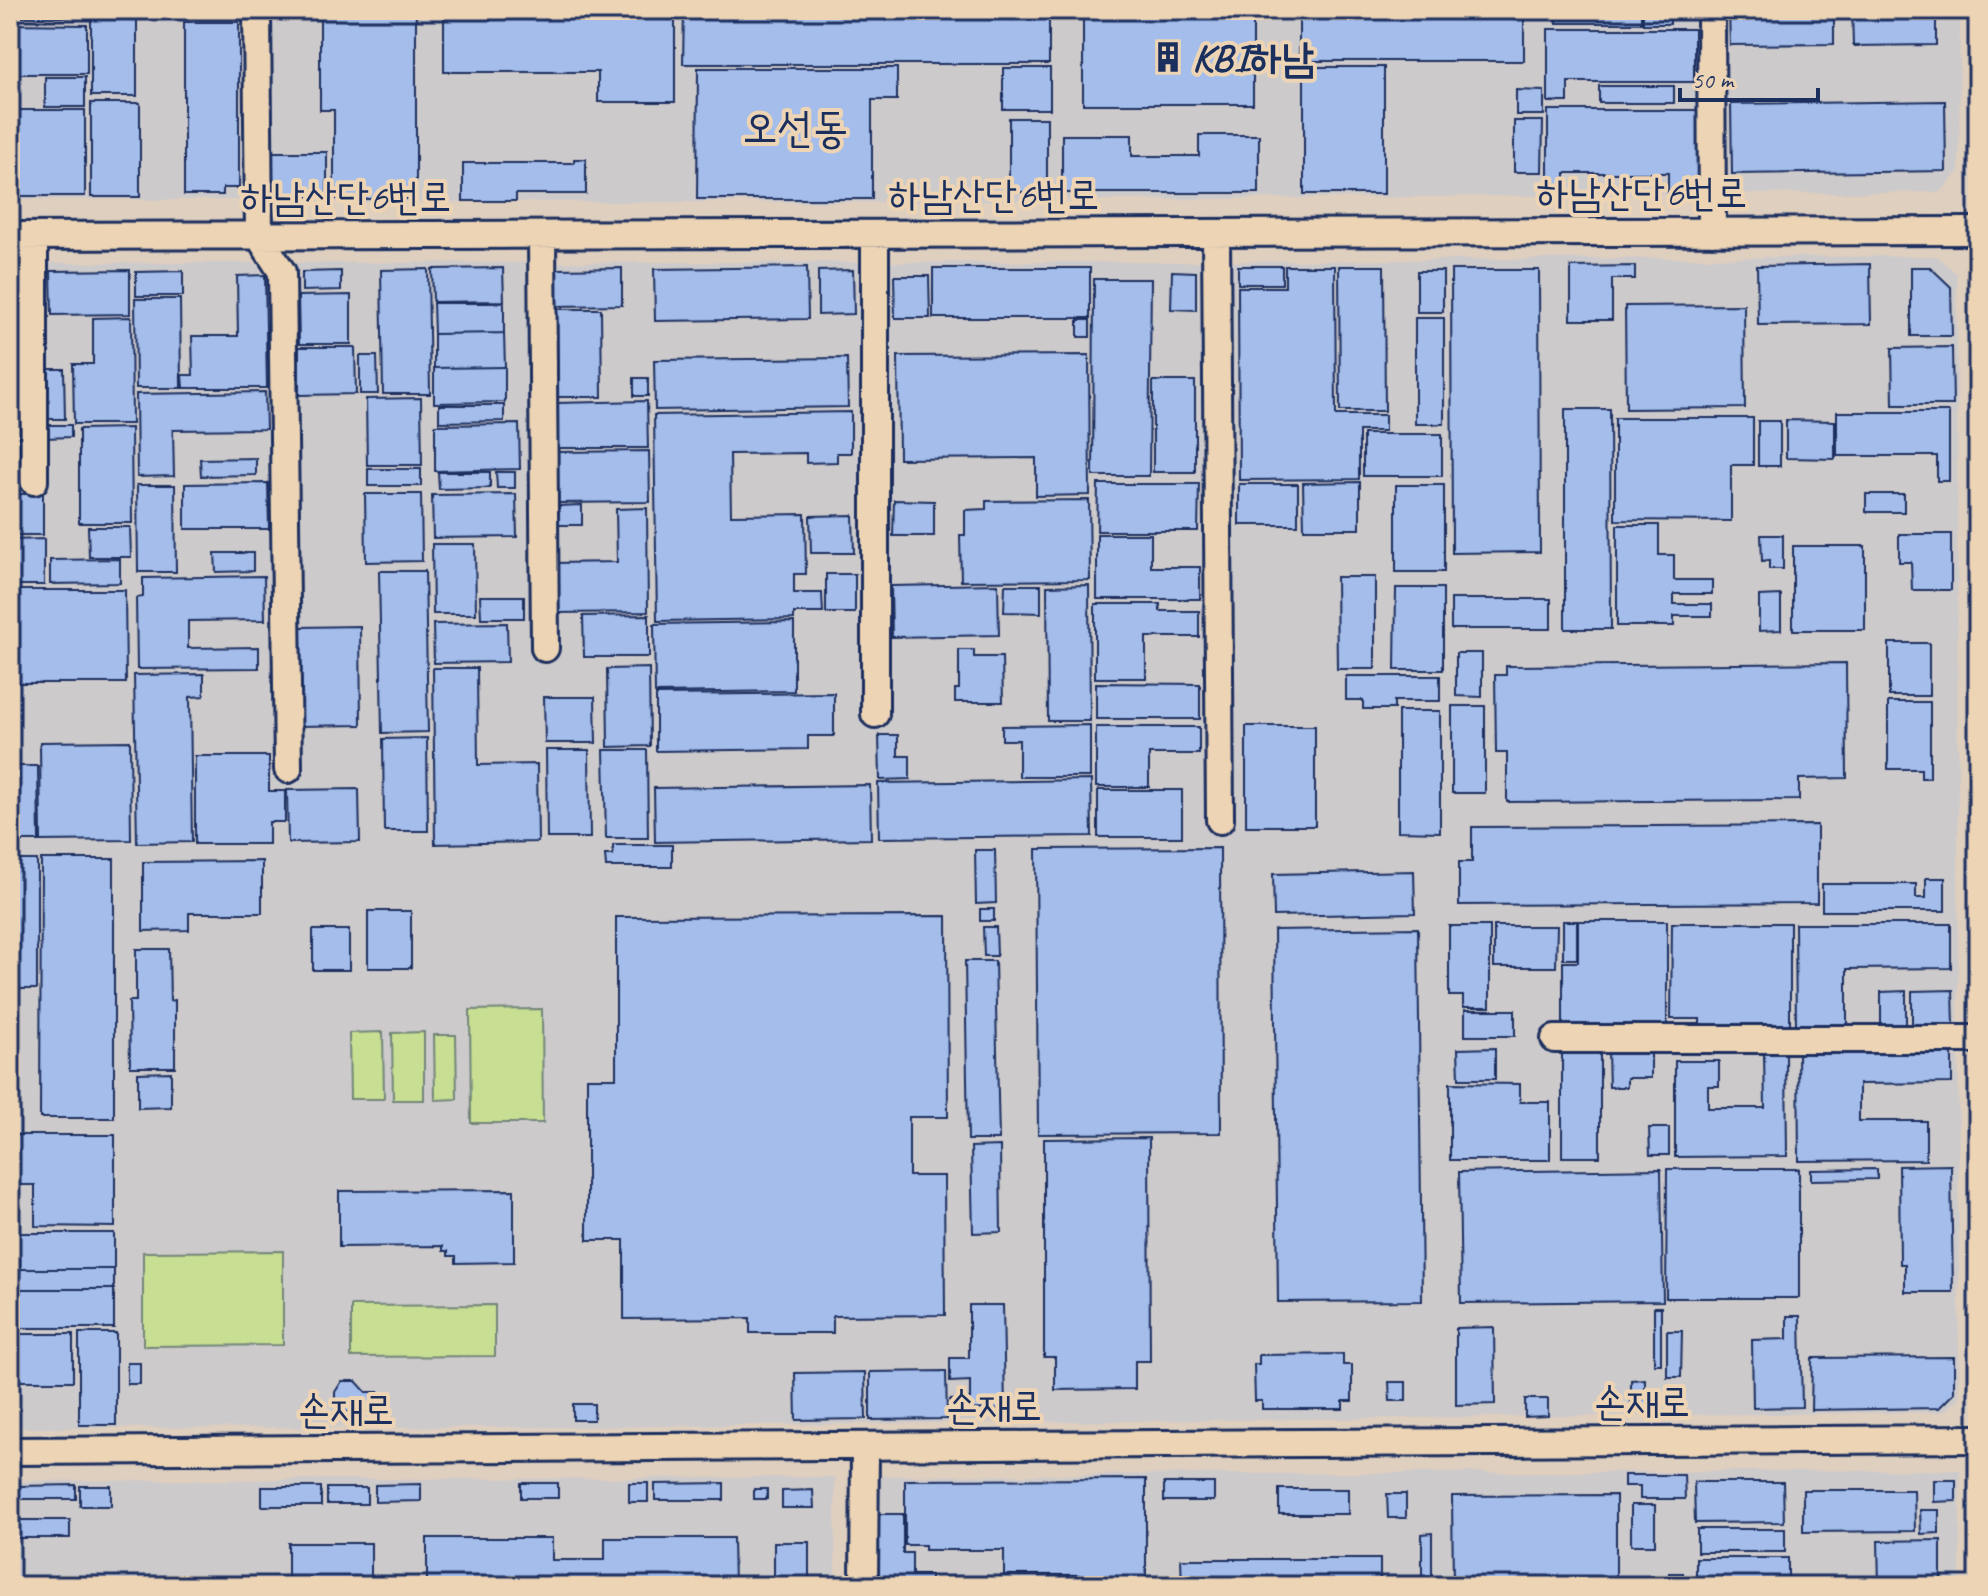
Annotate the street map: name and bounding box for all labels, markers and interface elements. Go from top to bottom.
place label: KBI하남 [1192,33,1314,83]
building icon: KBI하남 [1151,40,1185,74]
scale bar [1680,52,1818,102]
text: 50 m [1692,65,1735,95]
district label: 오선동 [742,100,848,155]
street label: 하남산단6번로 [1536,168,1748,218]
street label: 하남산단6번로 [888,170,1100,220]
street label: 하남산단6번로 [240,172,452,222]
street label: 손재로 [1594,1377,1690,1427]
street label: 손재로 [946,1381,1042,1431]
street label: 손재로 [298,1385,394,1435]

